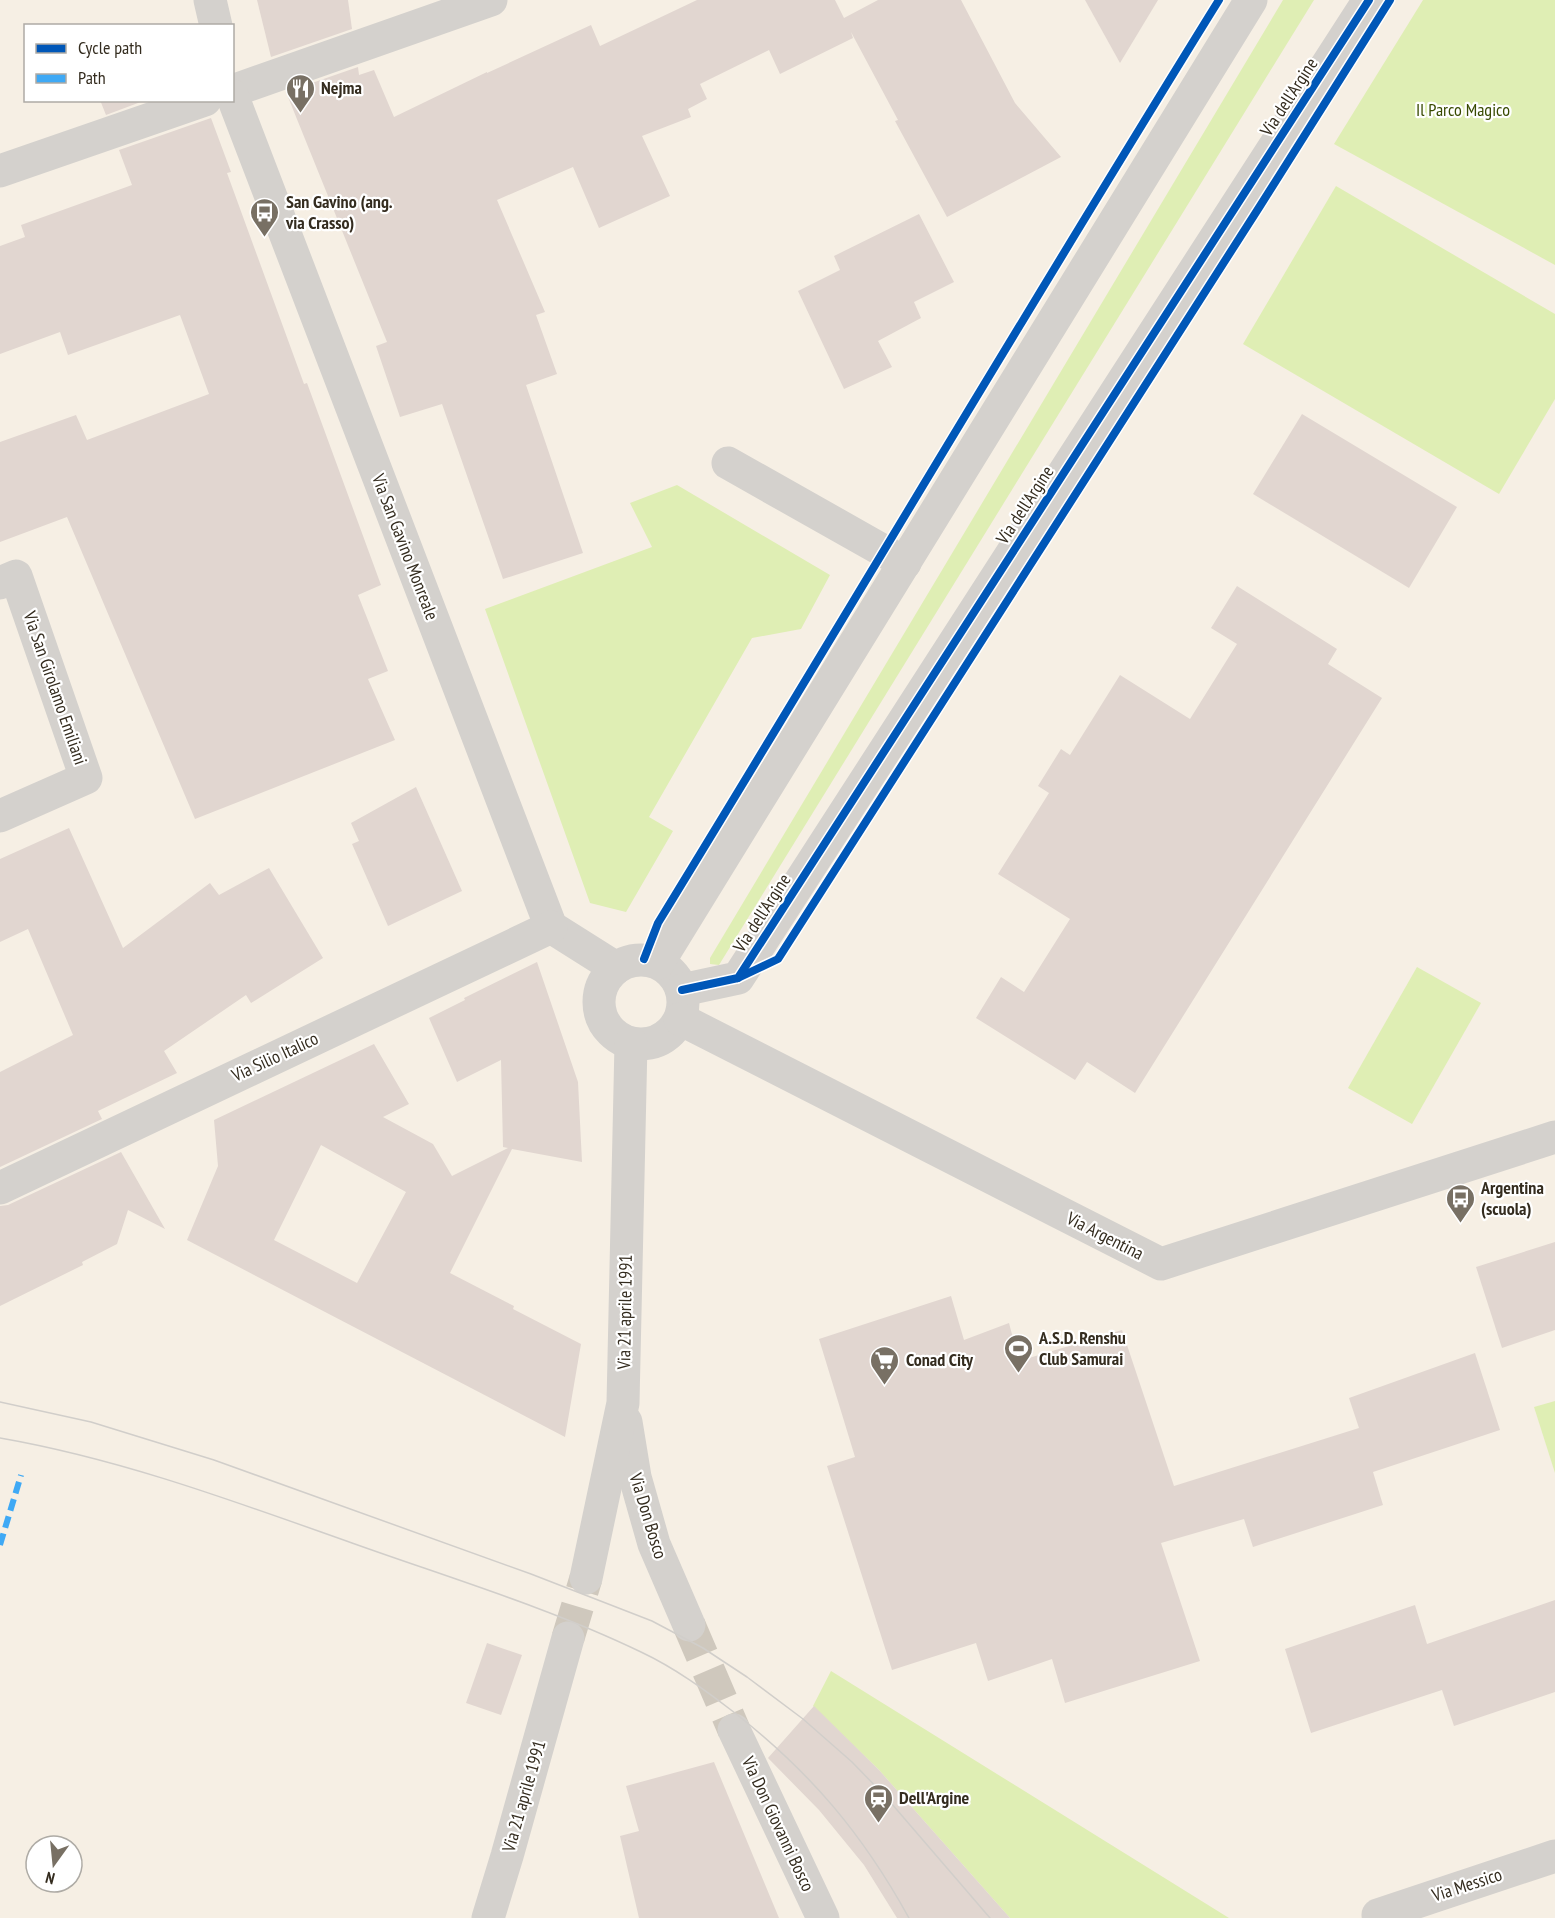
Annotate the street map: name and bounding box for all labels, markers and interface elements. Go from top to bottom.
legend [24,24,234,102]
text: Cycle path [78,36,142,59]
street label: Via dell'Argine [1254,53,1322,141]
text: Path [78,66,106,89]
restaurant icon: Nejma [284,72,316,114]
place label: Nejma [321,76,362,99]
park label: Il Parco Magico [1416,98,1510,121]
place label: San Gavino (ang. via Crasso) [285,190,393,234]
bus stop icon: San Gavino (ang. via Crasso) [249,196,281,238]
street label: Via dell'Argine [990,461,1058,549]
street label: Via San Gavino Monreale [367,470,444,623]
street label: Via San Girolamo Emiliani [18,607,92,767]
street label: Via dell'Argine [727,869,795,957]
street label: Via Silio Italico [227,1026,322,1087]
place label: Argentina (scuola) [1480,1176,1544,1220]
bus stop icon: Argentina (scuola) [1444,1182,1476,1224]
street label: Via Argentina [1062,1206,1148,1265]
street label: Via 21 aprile 1991 [612,1254,637,1371]
place label: A.S.D. Renshu Club Samurai [1038,1326,1126,1370]
sports icon: A.S.D. Renshu Club Samurai [1002,1332,1034,1374]
supermarket icon: Conad City [869,1344,901,1386]
place label: Conad City [906,1348,974,1371]
street label: Via Don Bosco [624,1469,672,1562]
street label: Via 21 aprile 1991 [496,1737,550,1855]
street label: Via Don Giovanni Bosco [737,1752,820,1895]
station icon: Dell'Argine [862,1782,894,1824]
place label: Dell'Argine [899,1786,969,1809]
north arrow [24,1834,84,1894]
street label: Via Messico [1428,1862,1505,1907]
text: N [43,1868,57,1889]

